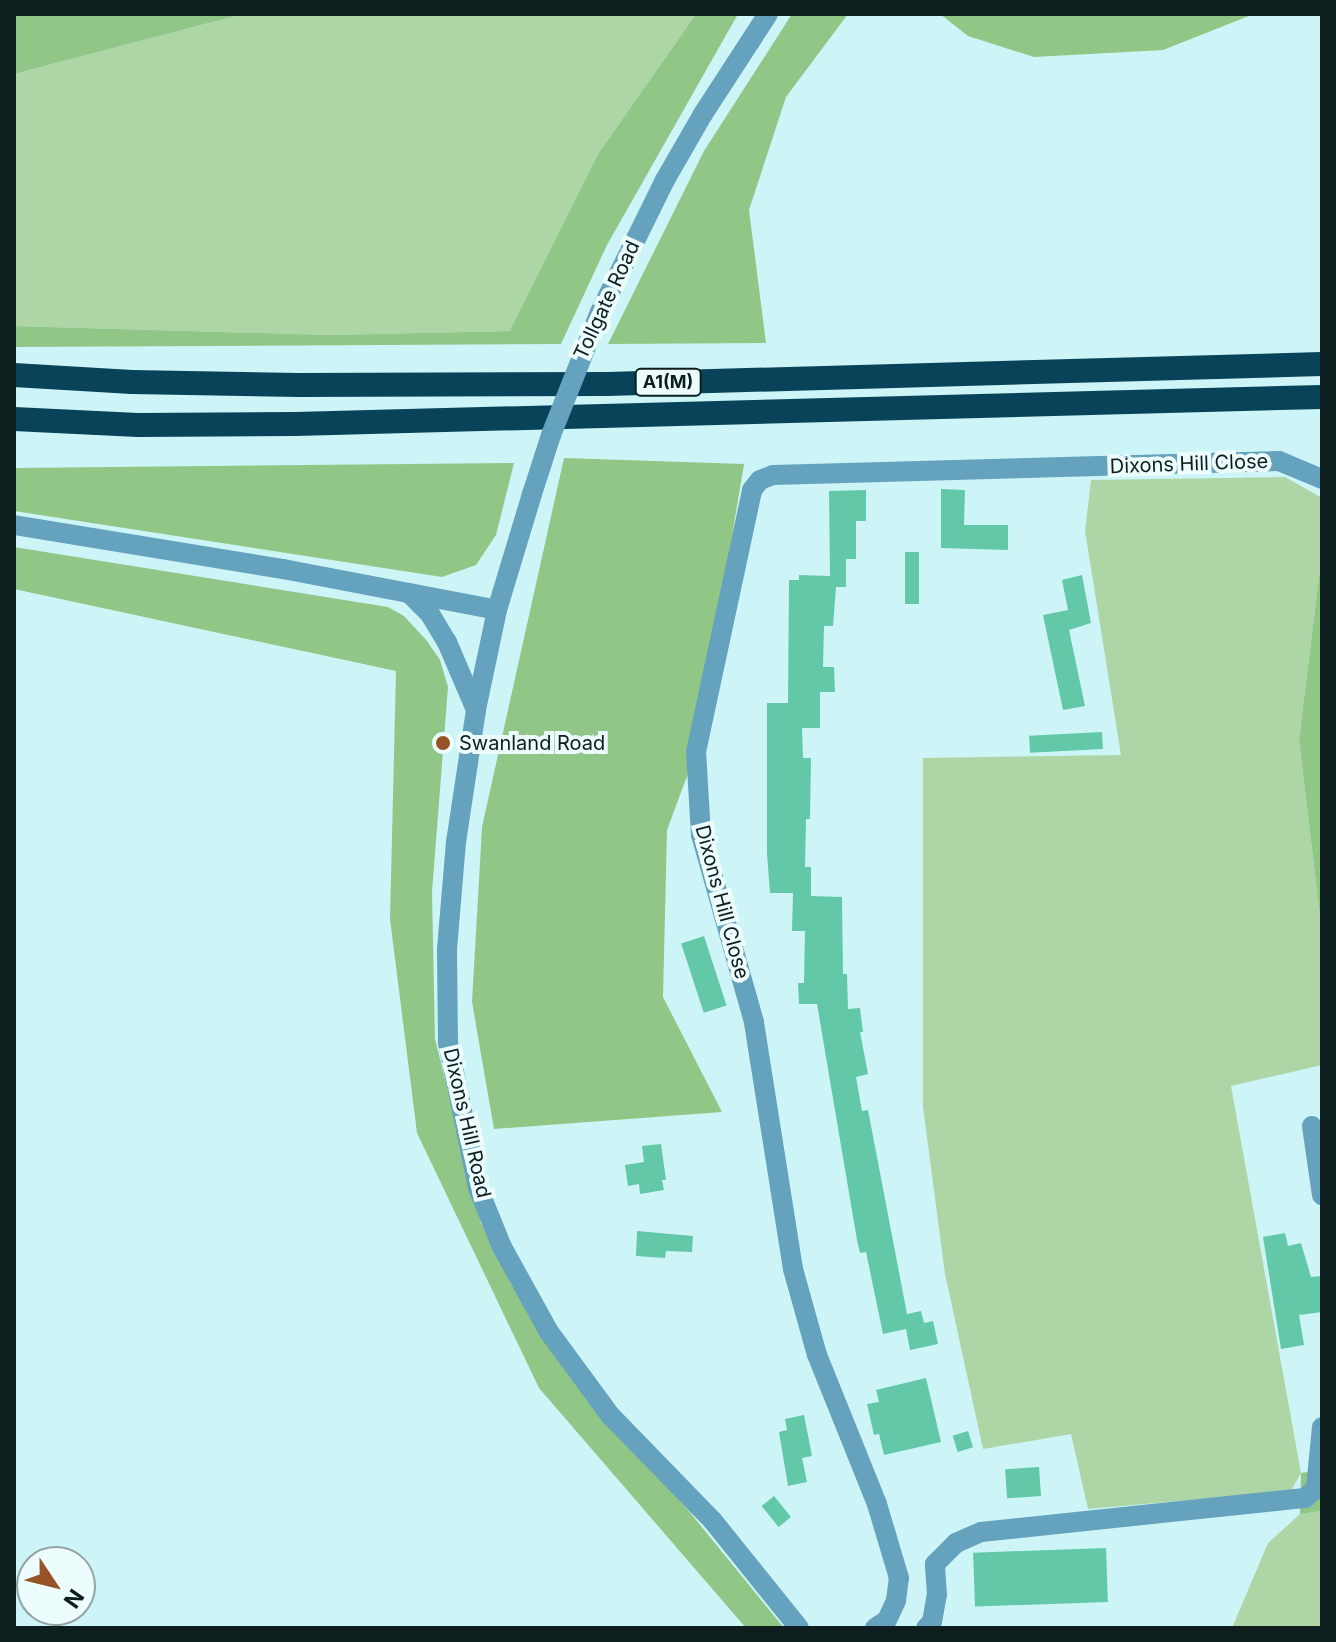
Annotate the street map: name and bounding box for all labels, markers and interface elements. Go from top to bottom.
street label: Tollgate Road [569,237,645,363]
road number: A1(M) [634,368,702,396]
street label: Dixons Hill Close [1109,449,1269,479]
place label: Swanland Road [459,731,605,755]
marker: Swanland Road [434,734,452,752]
street label: Dixons Hill Close [690,822,754,982]
street label: Dixons Hill Road [438,1046,496,1200]
north arrow [16,1546,96,1626]
text: N [59,1584,89,1613]

